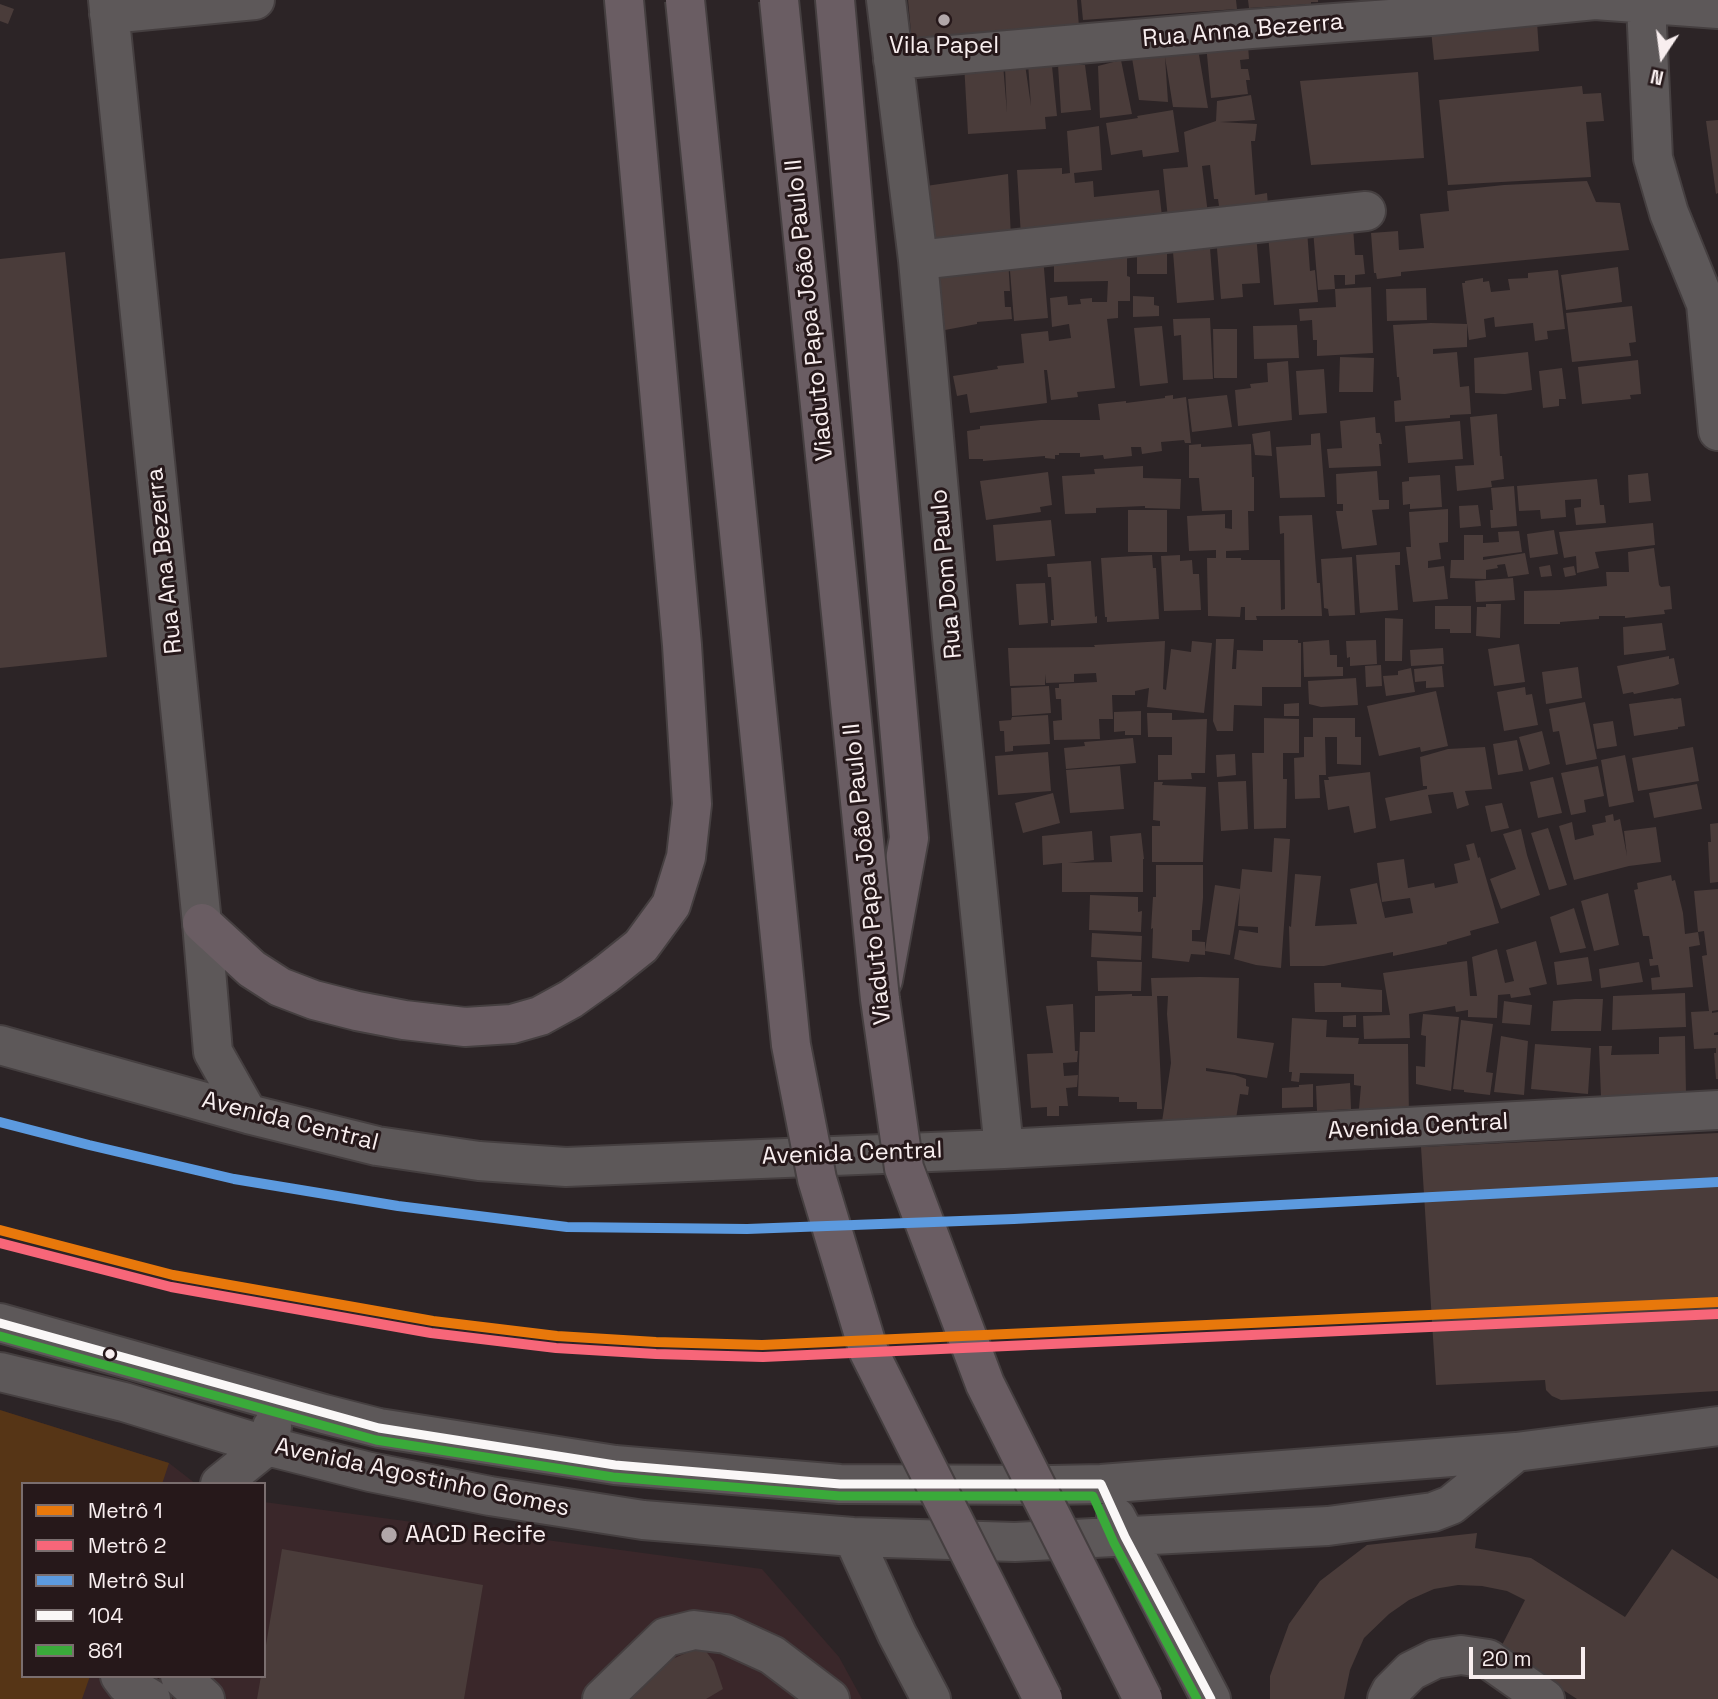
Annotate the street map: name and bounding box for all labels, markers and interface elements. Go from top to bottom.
street label: Rua Anna Bezerra [1141,8,1345,54]
marker: Vila Papel [936,12,952,28]
north arrow [1627,21,1697,91]
place label: Vila Papel [889,32,999,60]
text: N [1648,63,1666,91]
street label: Viaduto Papa João Paulo II [780,158,840,462]
street label: Rua Ana Bezerra [141,467,189,655]
street label: Rua Dom Paulo [925,488,969,660]
street label: Viaduto Papa João Paulo II [838,722,898,1026]
street label: Avenida Central [199,1086,381,1158]
street label: Avenida Central [1327,1108,1509,1146]
street label: Avenida Central [761,1136,943,1172]
unlabelled marker [103,1347,117,1361]
street label: Avenida Agostinho Gomes [272,1433,572,1523]
legend [21,1482,266,1678]
text: Metrô 1 [88,1497,163,1524]
place label: AACD Recife [405,1521,546,1549]
marker: AACD Recife [379,1525,399,1545]
text: Metrô 2 [88,1532,166,1559]
text: Metrô Sul [88,1567,185,1594]
text: 104 [88,1602,123,1629]
scale bar [1473,1632,1588,1676]
text: 861 [88,1637,123,1664]
text: 20 m [1482,1645,1532,1672]

